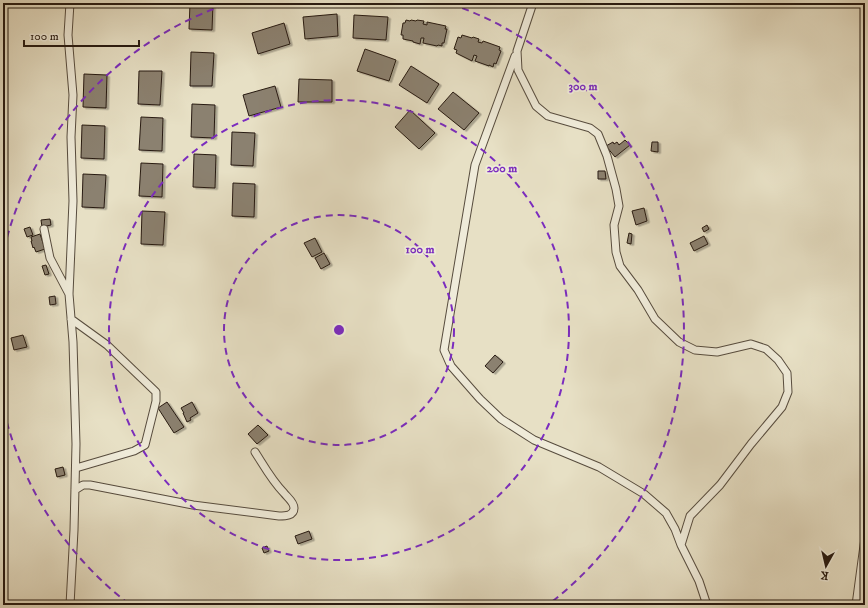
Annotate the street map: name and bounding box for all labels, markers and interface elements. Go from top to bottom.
scale bar [24,22,139,48]
text: 100 m [30,29,59,44]
text: 300 m [569,79,597,94]
text: 200 m [487,161,517,176]
text: 100 m [406,242,434,257]
centre of rings [332,323,346,337]
north arrow [806,546,846,586]
text: K [820,567,830,582]

